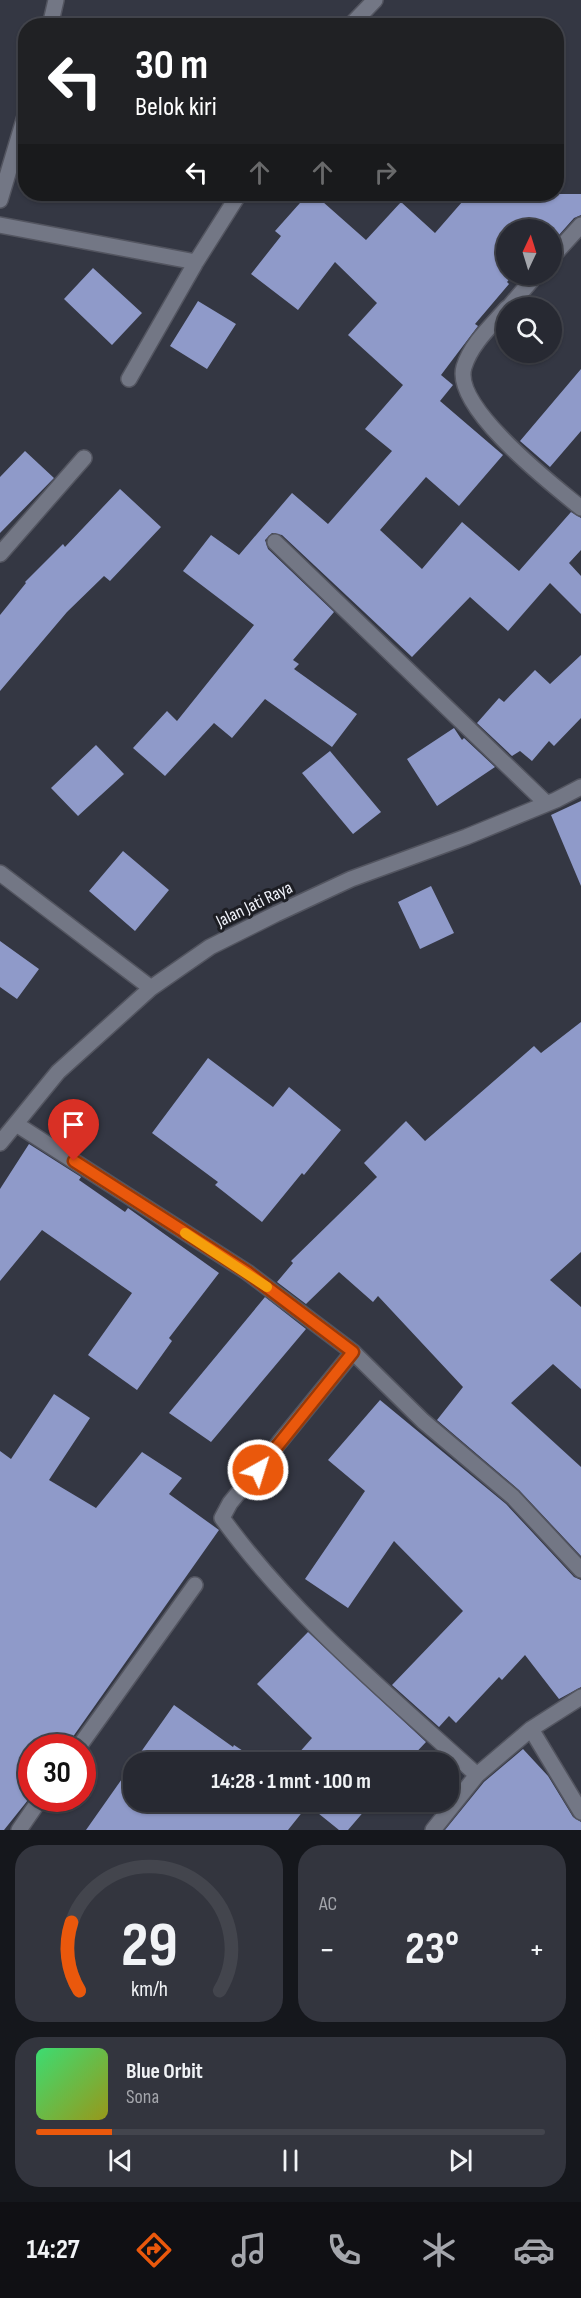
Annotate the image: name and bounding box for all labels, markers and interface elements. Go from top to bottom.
text: 30 m [135,40,208,91]
icon: left [36,42,114,120]
text: Belok kiri [135,91,217,123]
icon: left [180,156,213,189]
icon: ahead [243,156,276,189]
icon: ahead [306,156,339,189]
icon: right [369,156,402,189]
north arrow [496,219,562,285]
map controls [496,219,562,363]
button: search [496,297,562,363]
street label: Jalan Jati Raya [212,877,296,932]
pin [48,1099,99,1161]
icon: arrive [57,1108,90,1141]
position arrow [226,1438,290,1502]
speed limit sign: 30 [18,1734,96,1812]
text: 14:28 · 1 mnt · 100 m [211,1768,371,1795]
text: AC [319,1892,337,1916]
text: 29 [121,1909,177,1984]
text: 23° [405,1922,459,1977]
text: − [319,1930,335,1970]
text: + [529,1930,545,1970]
text: km/h [130,1977,168,2002]
text: Blue Orbit [126,2058,203,2085]
text: Sona [126,2085,159,2109]
icon: previous [104,2144,137,2177]
icon: pause [274,2144,307,2177]
icon: next [444,2144,477,2177]
icon: directions [133,2229,175,2271]
icon: music [228,2229,270,2271]
icon: phone [323,2229,365,2271]
icon: climate [418,2229,460,2271]
icon: car [513,2229,555,2271]
text: 14:27 [27,2234,80,2266]

